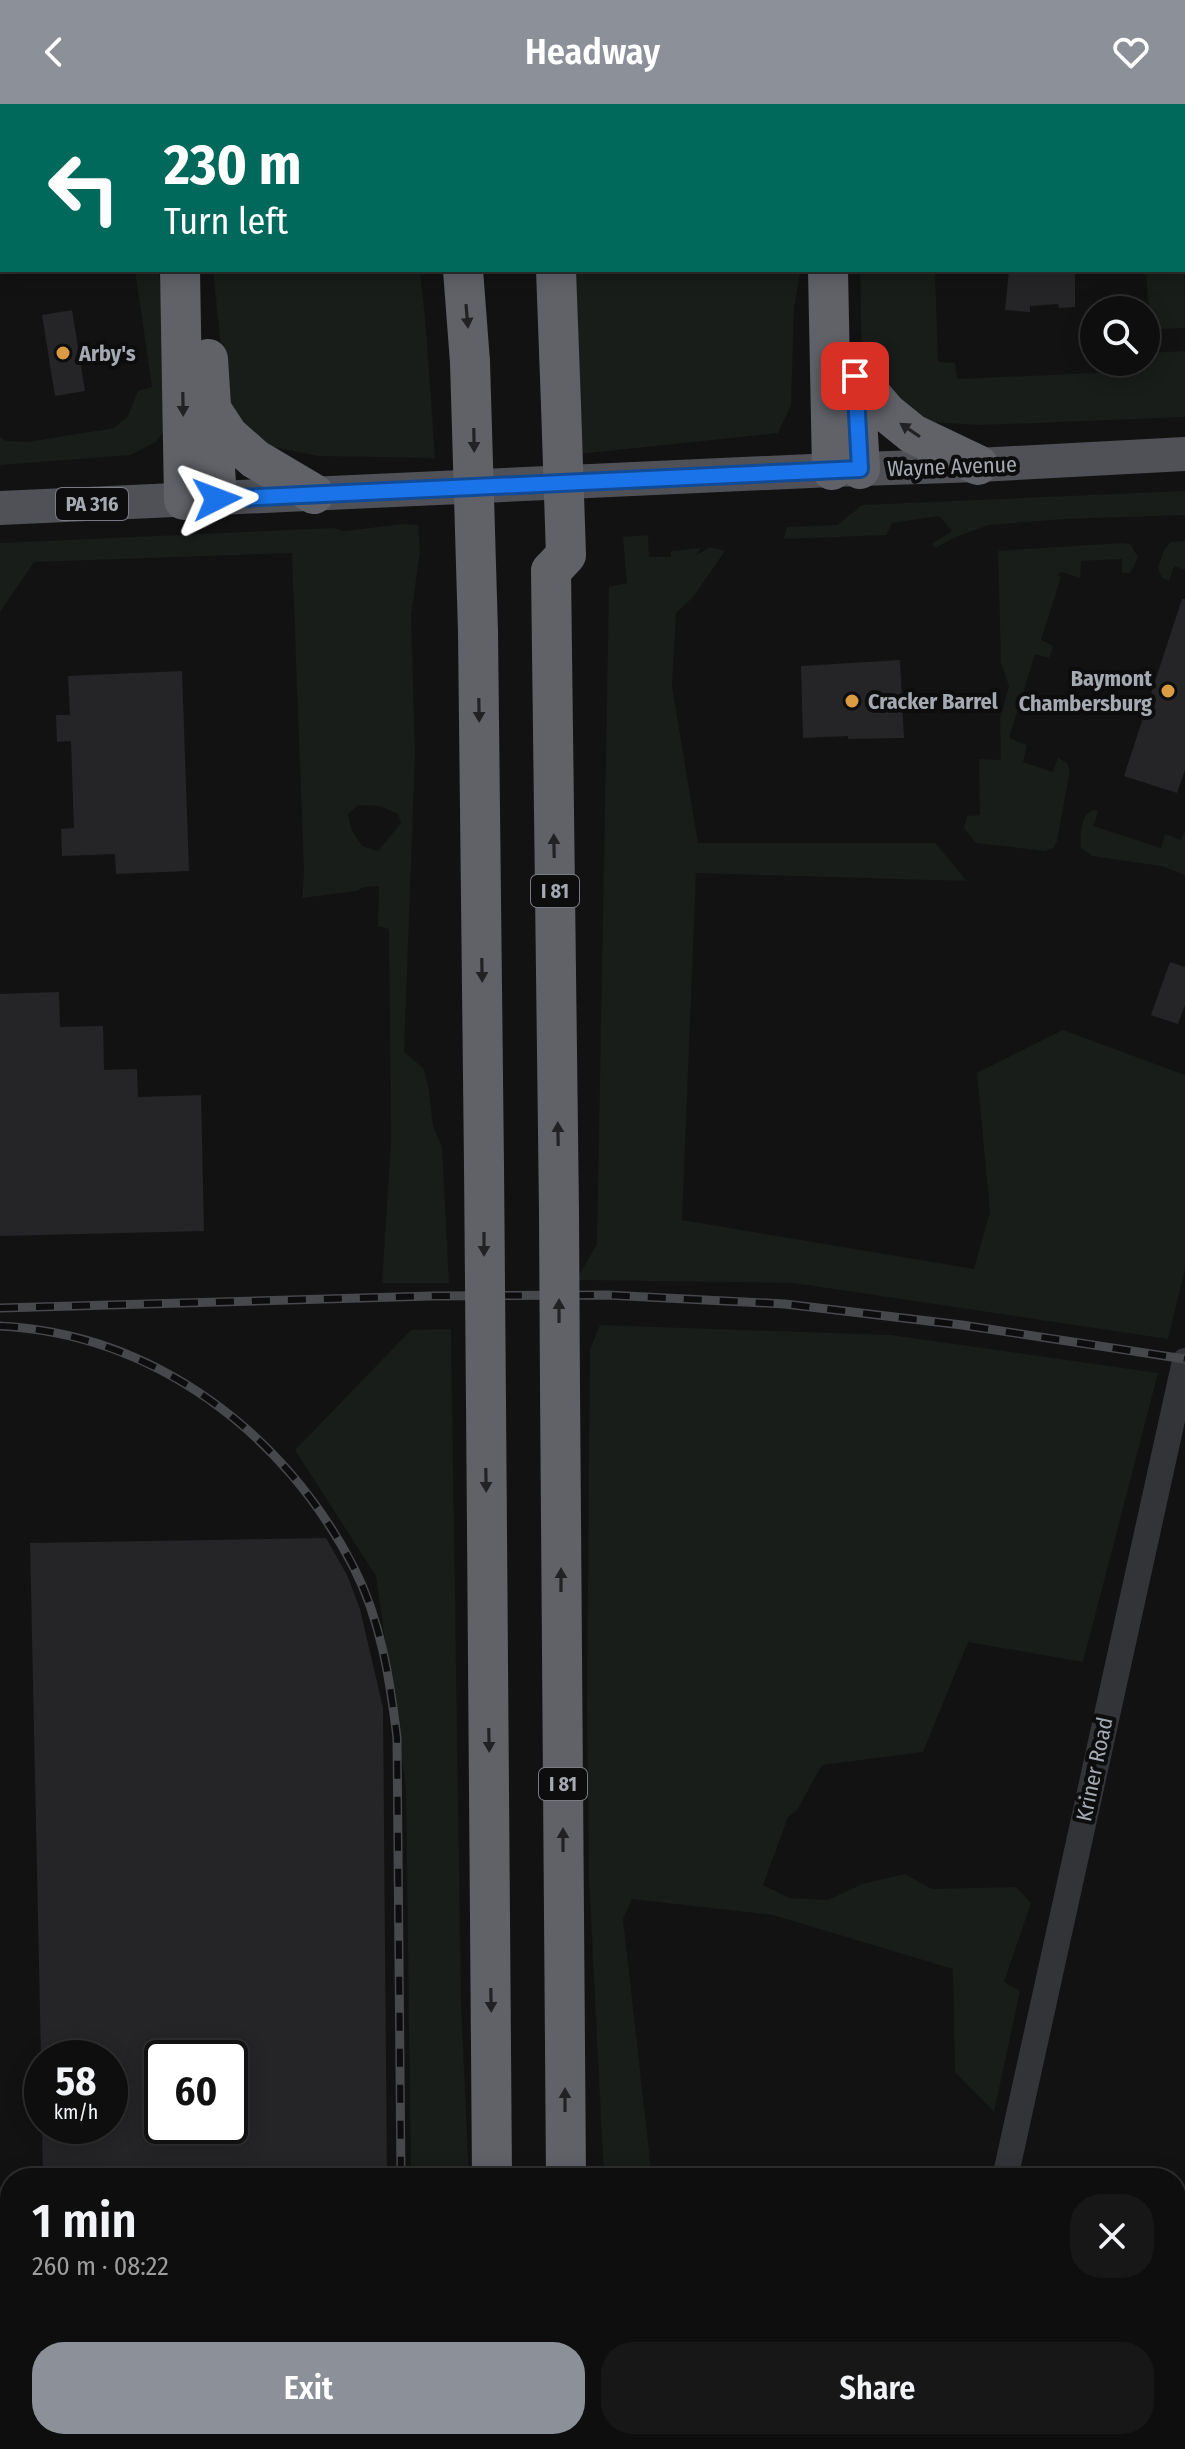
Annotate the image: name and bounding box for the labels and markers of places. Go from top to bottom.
place label: Arby's [78,340,136,367]
pin [821,342,889,410]
marker: Arby's [54,344,72,362]
place label: Baymont Chambersburg [1019,665,1152,717]
marker: Baymont Chambersburg [1159,682,1177,700]
place label: Cracker Barrel [868,688,999,715]
marker: Cracker Barrel [843,692,861,710]

